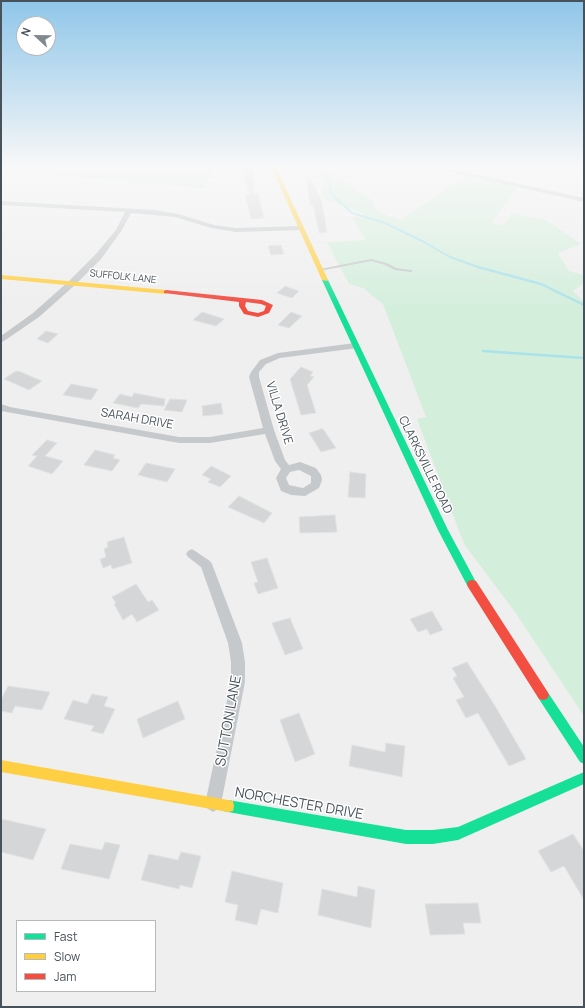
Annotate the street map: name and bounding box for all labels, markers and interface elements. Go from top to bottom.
north arrow [16,16,56,56]
text: N [17,25,34,38]
street label: SUFFOLK LANE [89,268,157,286]
street label: VILLA DRIVE [263,380,295,446]
street label: SARAH DRIVE [100,406,174,432]
street label: CLARKSVILLE ROAD [395,414,455,516]
street label: SUTTON LANE [213,674,245,768]
street label: NORCHESTER DRIVE [233,784,365,824]
legend [16,920,156,992]
text: Fast [54,928,78,945]
text: Slow [54,948,80,965]
text: Jam [54,968,76,985]

